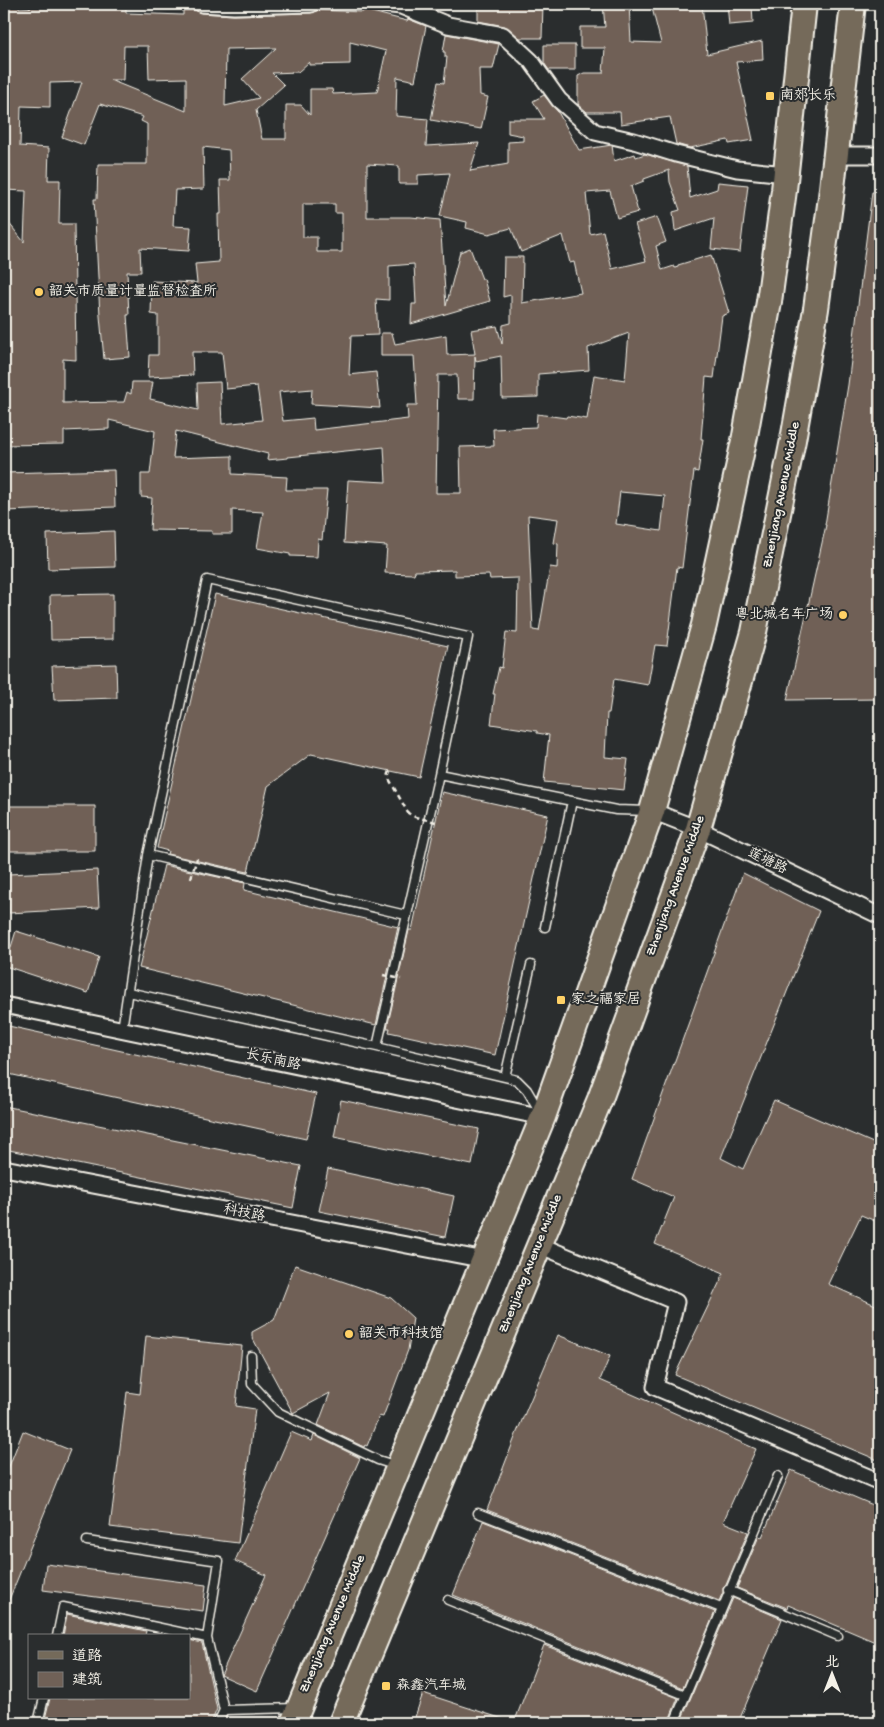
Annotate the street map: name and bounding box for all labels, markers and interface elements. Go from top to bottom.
place label: 南郊长乐 [780,87,836,105]
marker: 南郊长乐 [764,90,776,102]
place label: 韶关市质量计量监督检查所 [49,283,217,301]
marker: 韶关市质量计量监督检查所 [33,286,45,298]
street label: Zhenjiang Avenue Middle [760,420,805,569]
place label: 粤北城名车广场 [735,606,833,624]
marker: 粤北城名车广场 [837,609,849,621]
street label: Zhenjiang Avenue Middle [643,813,710,959]
street label: 莲塘路 [744,844,790,879]
place label: 家之福家居 [571,991,641,1009]
marker: 家之福家居 [555,994,567,1006]
street label: 长乐南路 [244,1046,302,1075]
street label: Zhenjiang Avenue Middle [495,1191,567,1336]
street label: 科技路 [222,1201,266,1226]
place label: 韶关市科技馆 [359,1325,443,1343]
marker: 韶关市科技馆 [343,1328,355,1340]
street label: Zhenjiang Avenue Middle [296,1552,370,1696]
legend [28,1634,190,1700]
text: 道路 [72,1648,102,1666]
north arrow [806,1650,856,1700]
text: 北 [825,1655,839,1672]
text: 建筑 [72,1672,102,1690]
place label: 森鑫汽车城 [396,1678,466,1695]
marker: 森鑫汽车城 [380,1680,392,1692]

